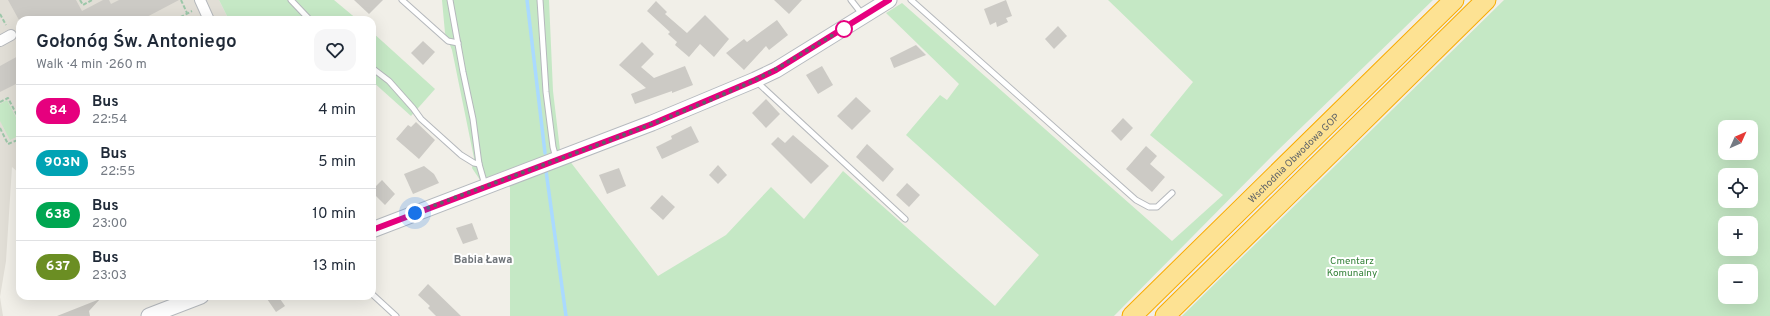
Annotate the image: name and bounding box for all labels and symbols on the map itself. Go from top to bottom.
unlabelled marker [835,20,853,38]
street label: Wschodnia Obwodowa GOP [1246,111,1343,206]
north arrow [1718,120,1758,160]
your location [405,203,425,223]
district label: Babia Ława [454,253,512,267]
park label: Cmentarz Komunalny [1327,255,1377,280]

